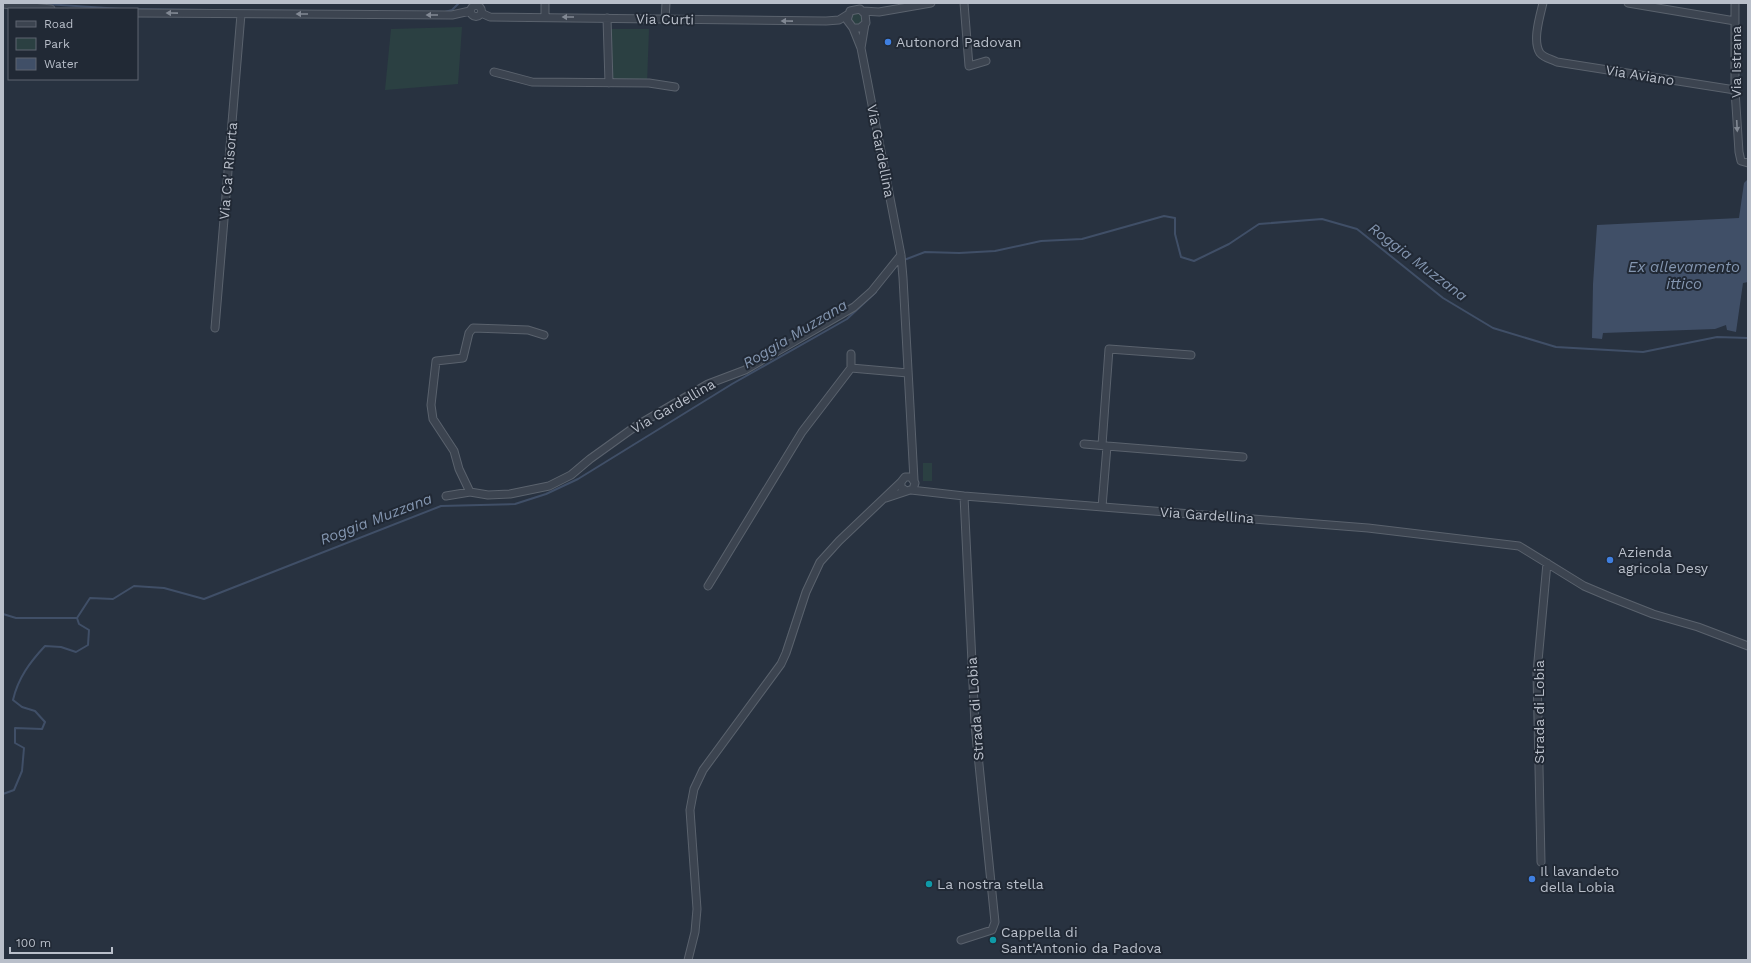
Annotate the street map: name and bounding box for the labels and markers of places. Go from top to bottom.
place label: Autonord Padovan [896,34,1021,50]
marker: Autonord Padovan [883,37,893,47]
place label: Azienda agricola Desy [1618,544,1709,576]
marker: Azienda agricola Desy [1605,555,1615,565]
place label: Il lavandeto della Lobia [1540,863,1619,895]
marker: Il lavandeto della Lobia [1527,874,1537,884]
place label: La nostra stella [937,876,1044,892]
marker: La nostra stella [924,879,934,889]
place label: Cappella di Sant'Antonio da Padova [1001,924,1162,956]
marker: Cappella di Sant'Antonio da Padova [988,935,998,945]

